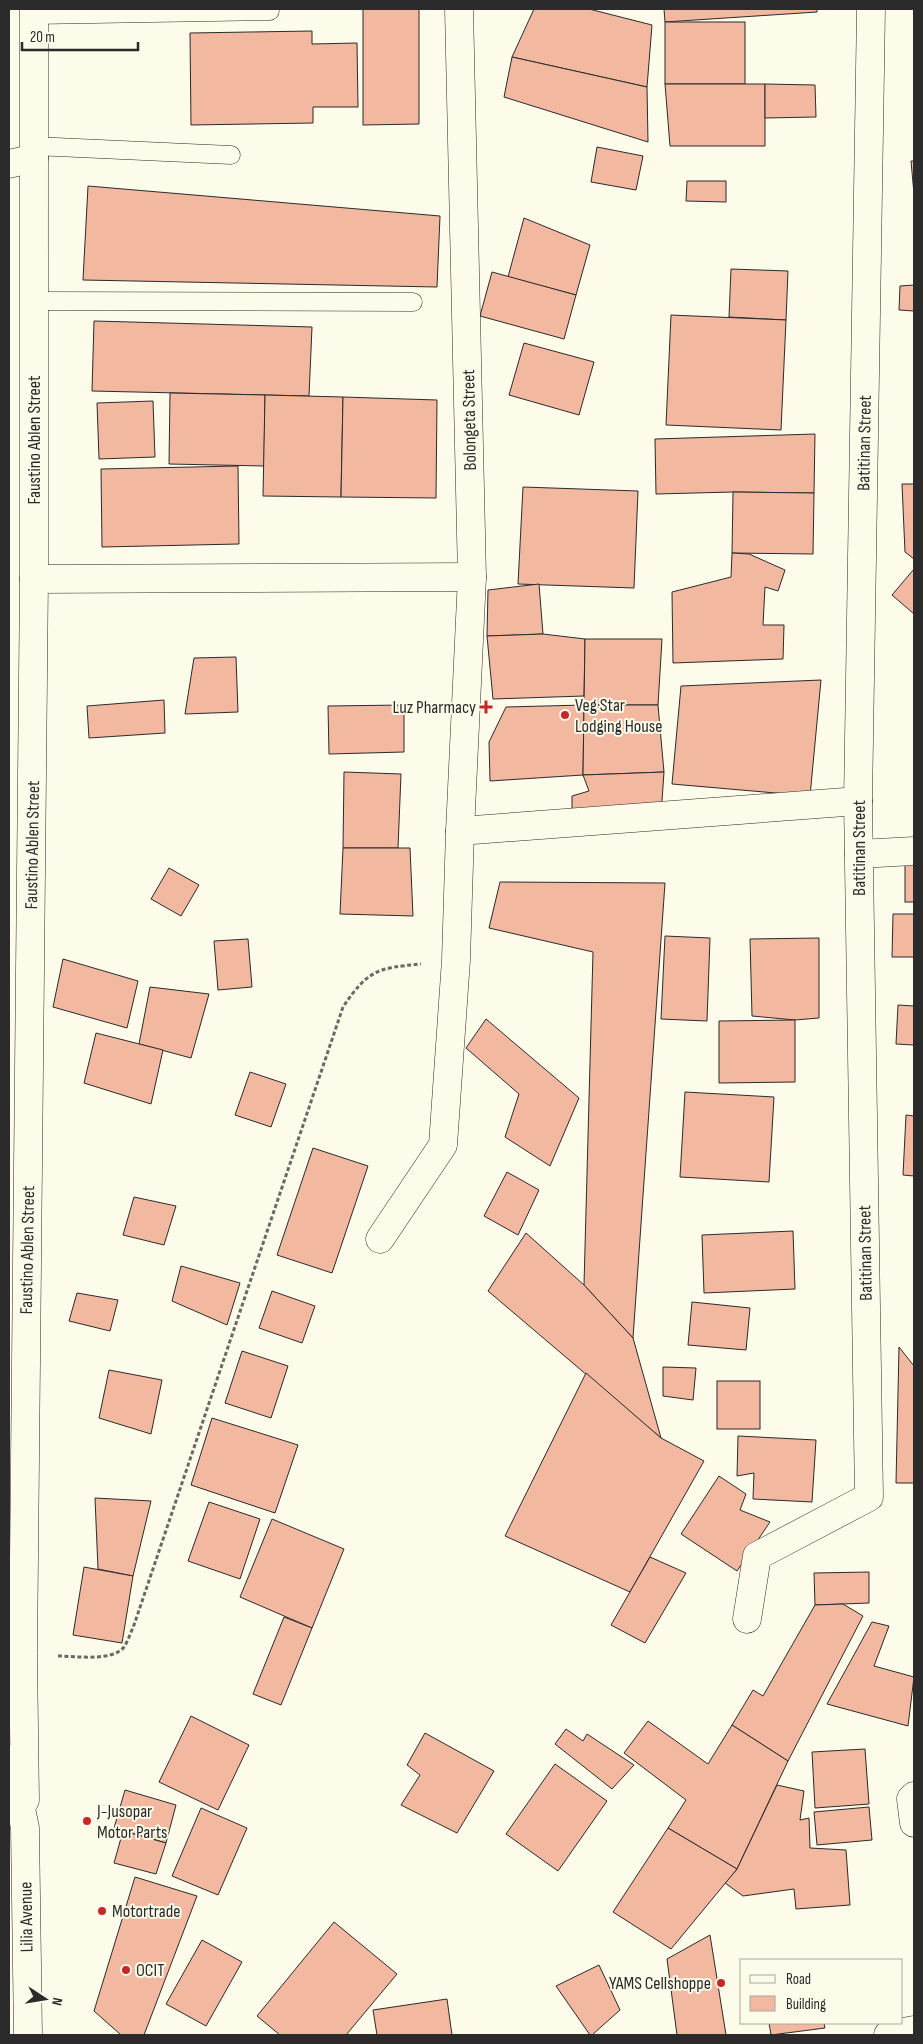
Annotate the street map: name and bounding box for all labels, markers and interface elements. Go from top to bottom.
scale bar [22,20,139,52]
text: 20 m [30,28,55,47]
street label: Bolongeta Street [458,369,481,471]
street label: Faustino Ablen Street [24,375,45,504]
street label: Batitinan Street [853,394,876,491]
place label: Veg Star Lodging House [575,695,663,737]
place label: Luz Pharmacy [393,697,476,718]
marker: Luz Pharmacy [480,701,492,713]
marker: Veg Star Lodging House [559,709,571,721]
street label: Faustino Ablen Street [21,780,44,910]
street label: Batitinan Street [849,800,870,896]
street label: Faustino Ablen Street [16,1185,39,1315]
street label: Batitinan Street [854,1204,877,1301]
place label: J-Jusopar Motor Parts [96,1801,168,1843]
marker: J-Jusopar Motor Parts [81,1815,93,1827]
street label: Lilia Avenue [15,1881,38,1953]
place label: Motortrade [112,1901,180,1922]
marker: Motortrade [96,1905,108,1917]
legend [740,1959,903,2024]
place label: OCIT [136,1960,165,1981]
marker: OCIT [120,1964,132,1976]
text: Road [786,1970,811,1989]
place label: YAMS Cellshoppe [609,1973,711,1994]
north arrow [20,1974,70,2024]
marker: YAMS Cellshoppe [715,1977,727,1989]
text: Building [786,1995,826,2014]
text: N [48,1996,66,2007]

